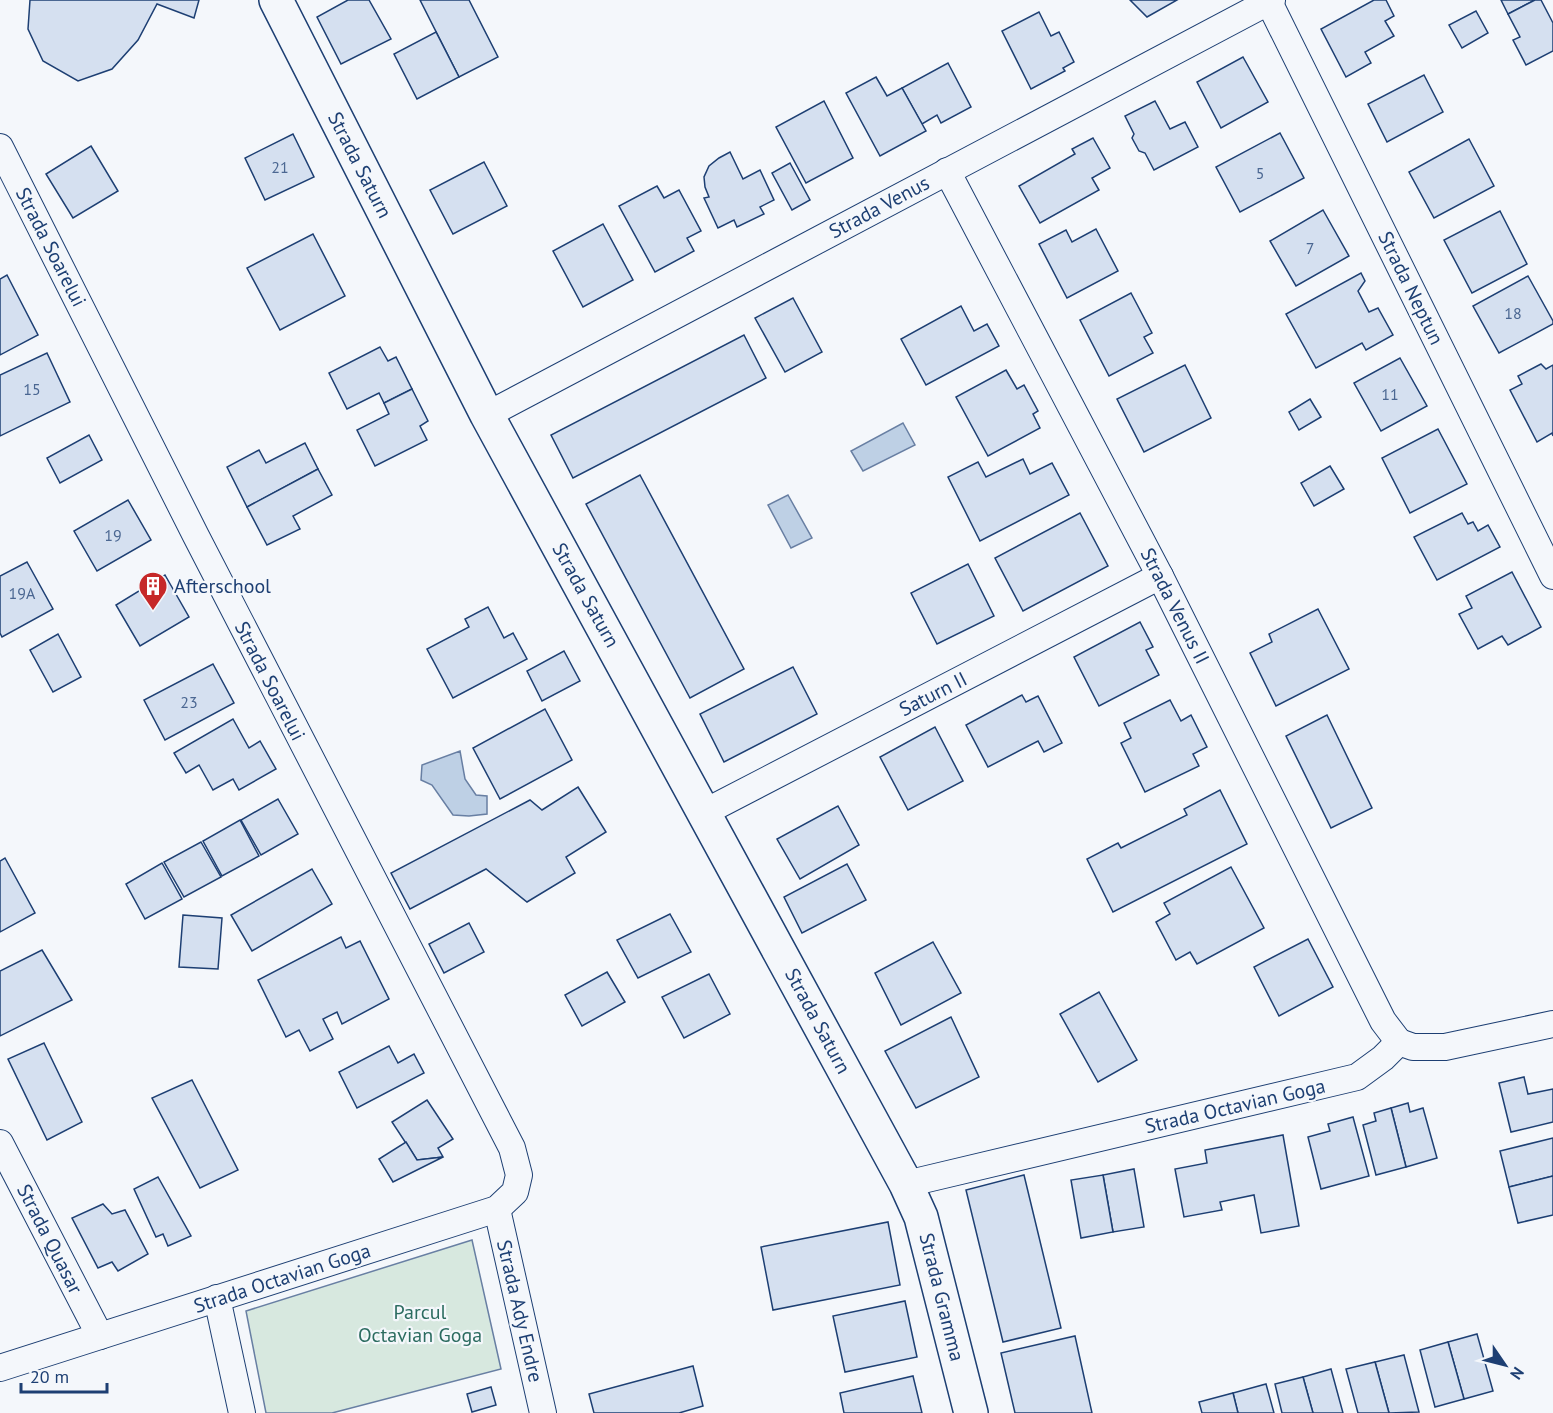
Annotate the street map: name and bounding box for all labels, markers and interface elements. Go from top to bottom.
street label: Strada Saturn [322,107,398,223]
house number: 21 [271,157,289,177]
house number: 5 [1256,163,1264,183]
street label: Strada Venus [824,170,934,244]
street label: Strada Soarelui [10,183,92,311]
street label: Strada Neptun [1372,227,1450,349]
house number: 7 [1306,238,1314,258]
house number: 18 [1504,303,1522,323]
house number: 15 [23,379,41,399]
house number: 11 [1381,384,1399,404]
house number: 19 [104,525,122,545]
street label: Strada Saturn [547,538,625,652]
street label: Strada Venus II [1135,544,1215,668]
building icon: Afterschool [137,570,169,612]
place label: Afterschool [174,573,271,599]
house number: 19A [9,583,36,603]
street label: Strada Soarelui [229,617,311,745]
street label: Saturn II [895,666,971,722]
house number: 23 [180,692,198,712]
street label: Strada Saturn [779,964,857,1078]
street label: Strada Octavian Goga [1142,1073,1328,1139]
street label: Strada Quasar [11,1180,89,1298]
street label: Strada Gramma [913,1230,971,1364]
street label: Strada Octavian Goga [190,1237,374,1319]
street label: Strada Ady Endre [491,1237,549,1385]
park label: Parcul Octavian Goga [358,1299,482,1348]
north arrow [1475,1335,1535,1395]
scale bar [21,1356,106,1394]
text: N [1506,1364,1528,1384]
text: 20 m [30,1365,69,1388]

